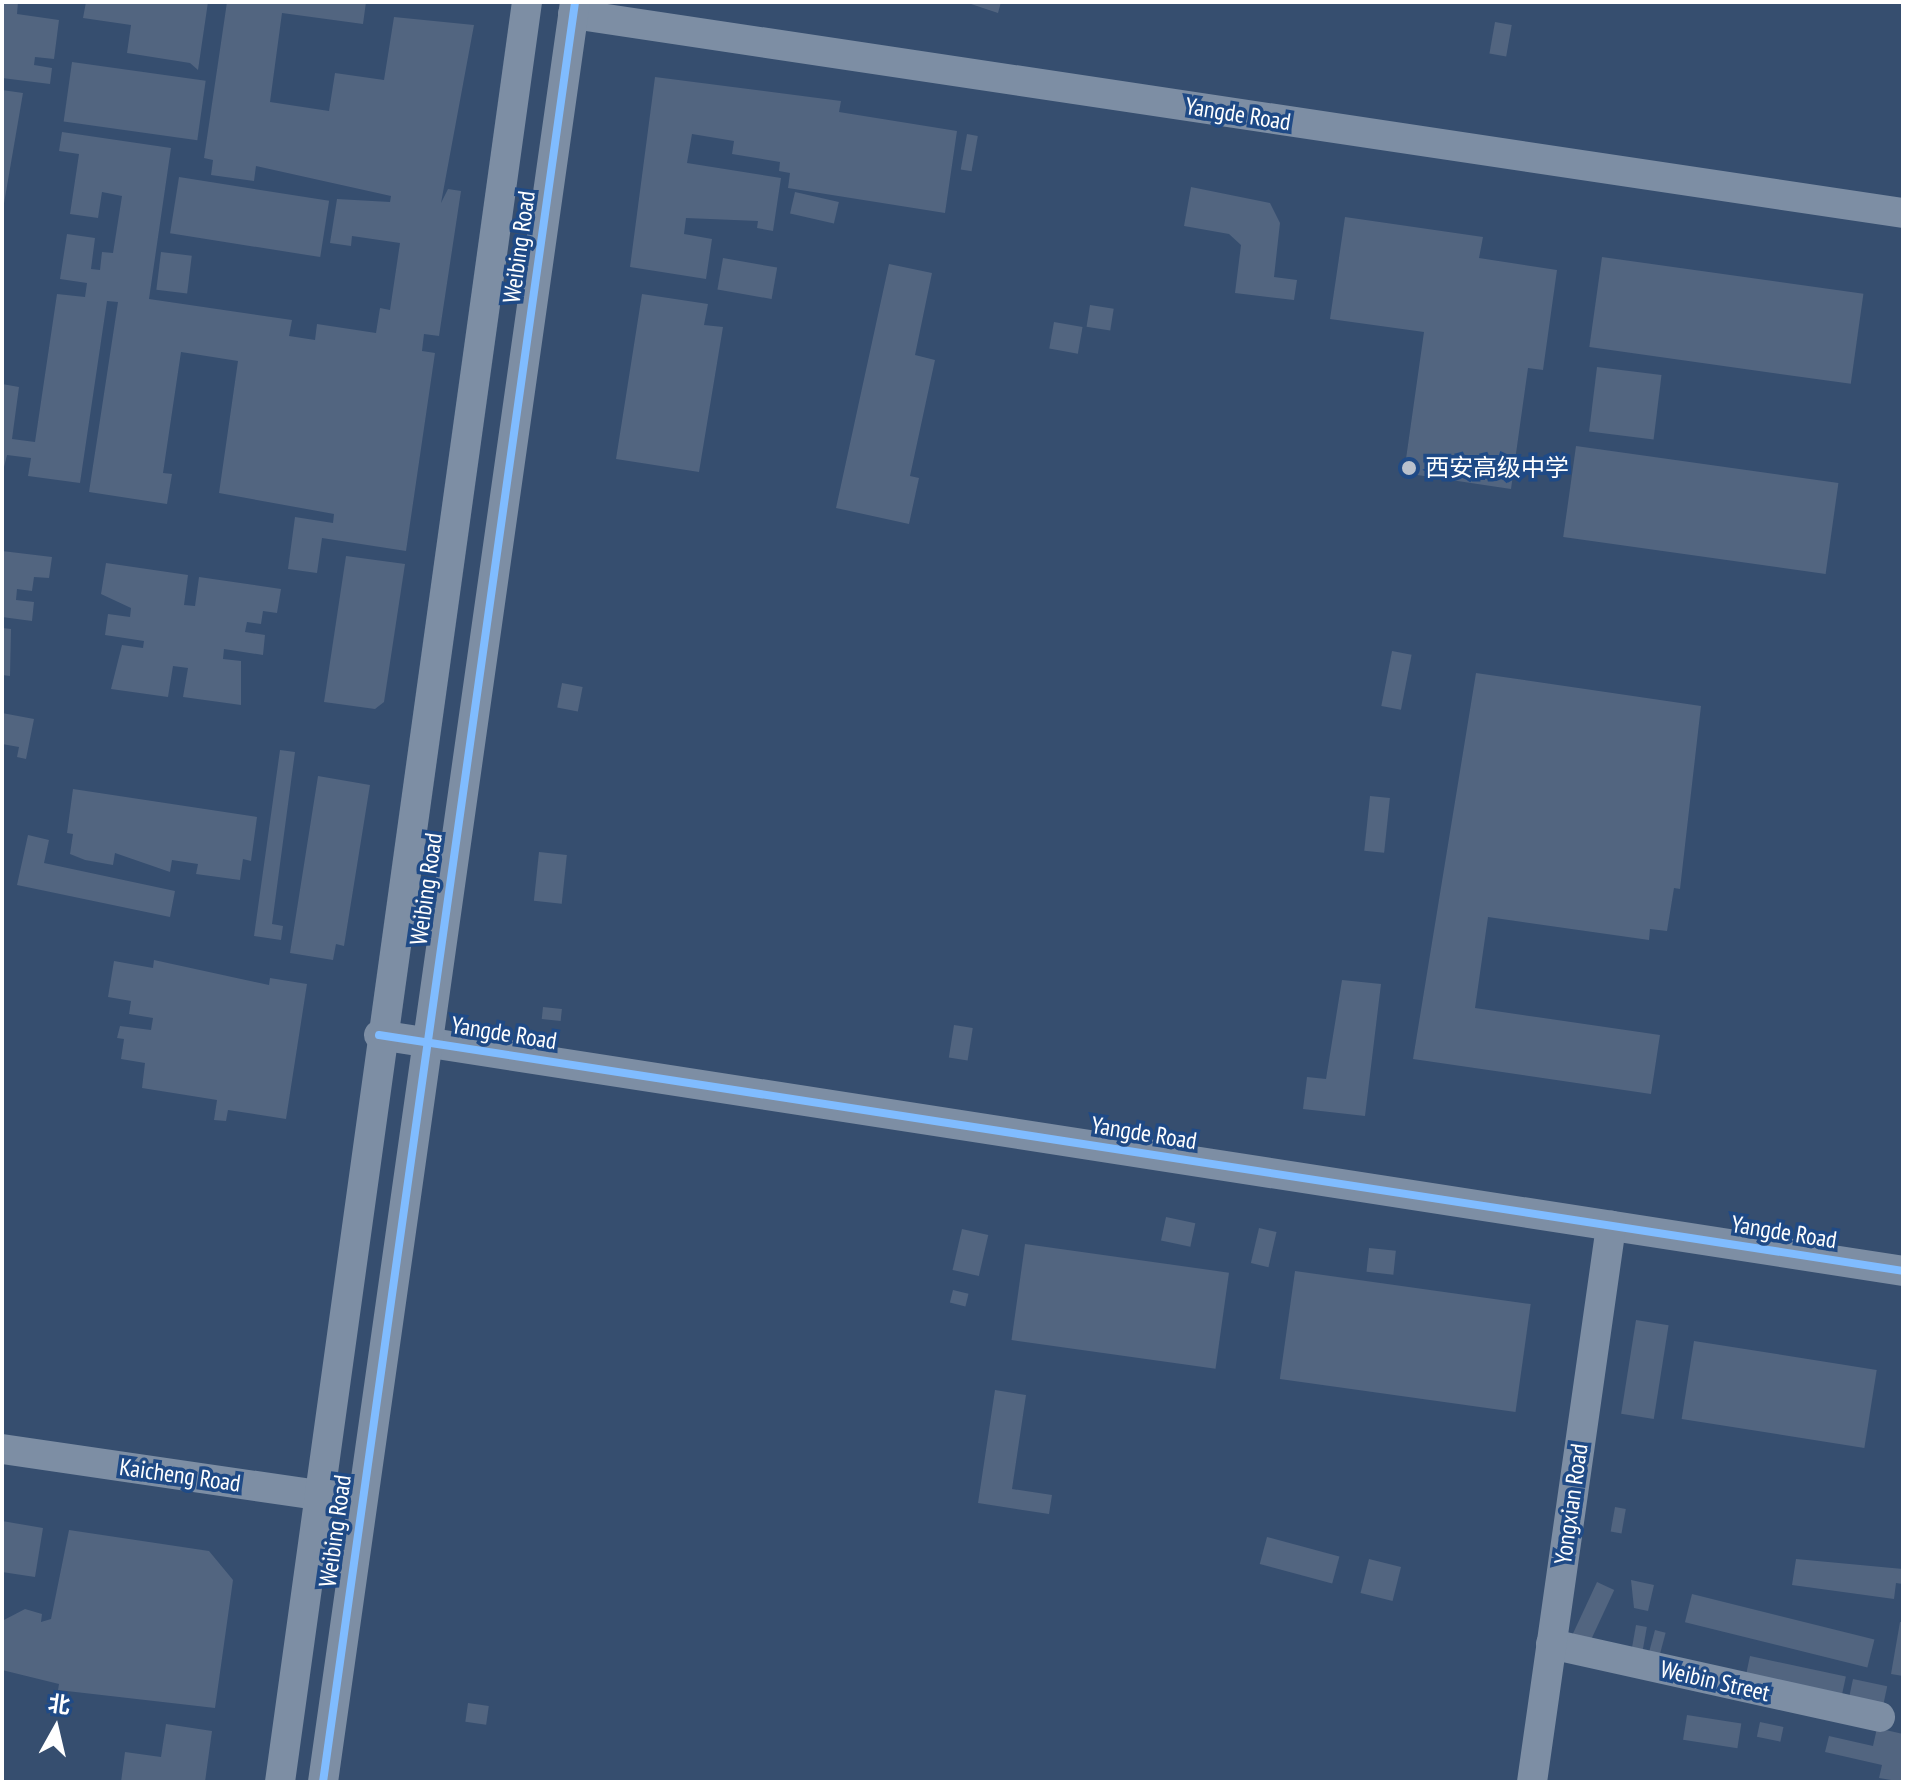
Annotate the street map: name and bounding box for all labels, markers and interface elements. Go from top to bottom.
street label: Yangde Road [1183,91,1293,137]
street label: Weibing Road [497,189,541,305]
place label: 西安高级中学 [1425,454,1569,482]
marker: 西安高级中学 [1400,459,1418,477]
street label: Weibing Road [404,831,448,947]
street label: Yangde Road [449,1010,559,1056]
street label: Yangde Road [1089,1110,1199,1156]
street label: Yangde Road [1729,1209,1839,1255]
street label: Yongxian Road [1548,1442,1594,1566]
street label: Kaicheng Road [118,1452,242,1498]
street label: Weibing Road [313,1473,357,1589]
street label: Weibin Street [1658,1654,1772,1708]
north arrow [16,1688,96,1768]
text: 北 [46,1689,72,1720]

